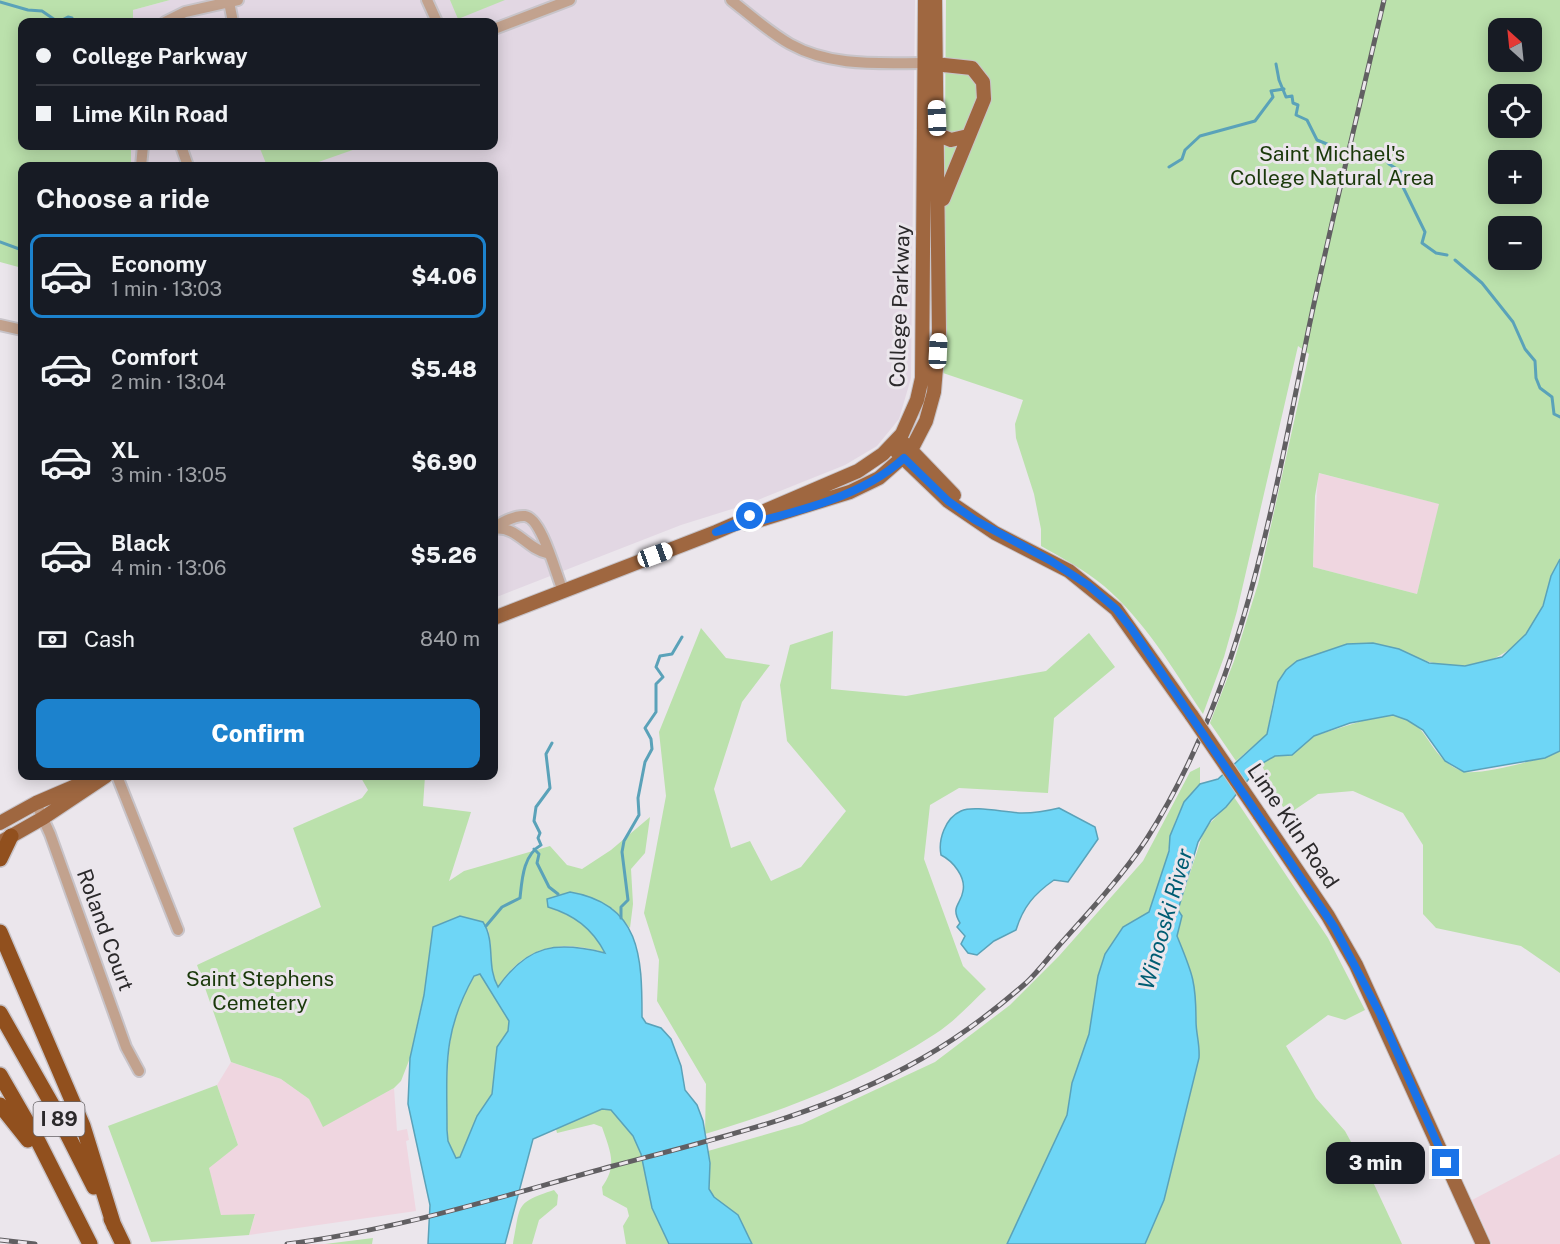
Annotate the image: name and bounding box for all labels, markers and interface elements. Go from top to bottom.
north arrow [1488,18,1542,72]
map controls [1488,18,1542,270]
text: College Parkway [72,43,248,69]
button: locate [1488,84,1542,138]
car [927,100,947,136]
text: Lime Kiln Road [72,101,228,127]
park label: Saint Michael's College Natural Area [1230,141,1434,190]
button: + [1488,150,1542,204]
text: Choose a ride [36,182,210,214]
button: − [1488,216,1542,270]
street label: College Parkway [884,224,915,388]
icon: car [39,249,93,303]
text: Economy [111,251,207,277]
text: $4.06 [411,263,477,289]
text: 1 min · 13:03 [111,277,222,301]
car [928,333,948,369]
icon: car [39,342,93,396]
text: Comfort [111,344,198,370]
text: $5.48 [411,356,477,382]
text: 2 min · 13:04 [111,370,226,394]
icon: car [39,435,93,489]
text: XL [111,437,139,463]
text: $6.90 [411,449,477,475]
text: 3 min · 13:05 [111,463,227,487]
route start [736,502,763,529]
icon: car [39,528,93,582]
text: Black [111,530,170,556]
car [635,540,675,570]
text: $5.26 [411,542,477,568]
text: 4 min · 13:06 [111,556,226,580]
icon: cash [36,623,69,656]
text: Cash [84,626,135,652]
text: 840 m [420,627,480,651]
button: Confirm [36,699,480,768]
street label: Lime Kiln Road [1242,758,1344,893]
water label: Winooski River [1132,845,1198,992]
street label: Roland Court [72,865,139,994]
park label: Saint Stephens Cemetery [186,966,334,1015]
road number: I 89 [34,1102,84,1136]
callout: 3 min [1326,1142,1425,1184]
route end [1432,1149,1459,1176]
text: 3 min [1349,1151,1402,1175]

